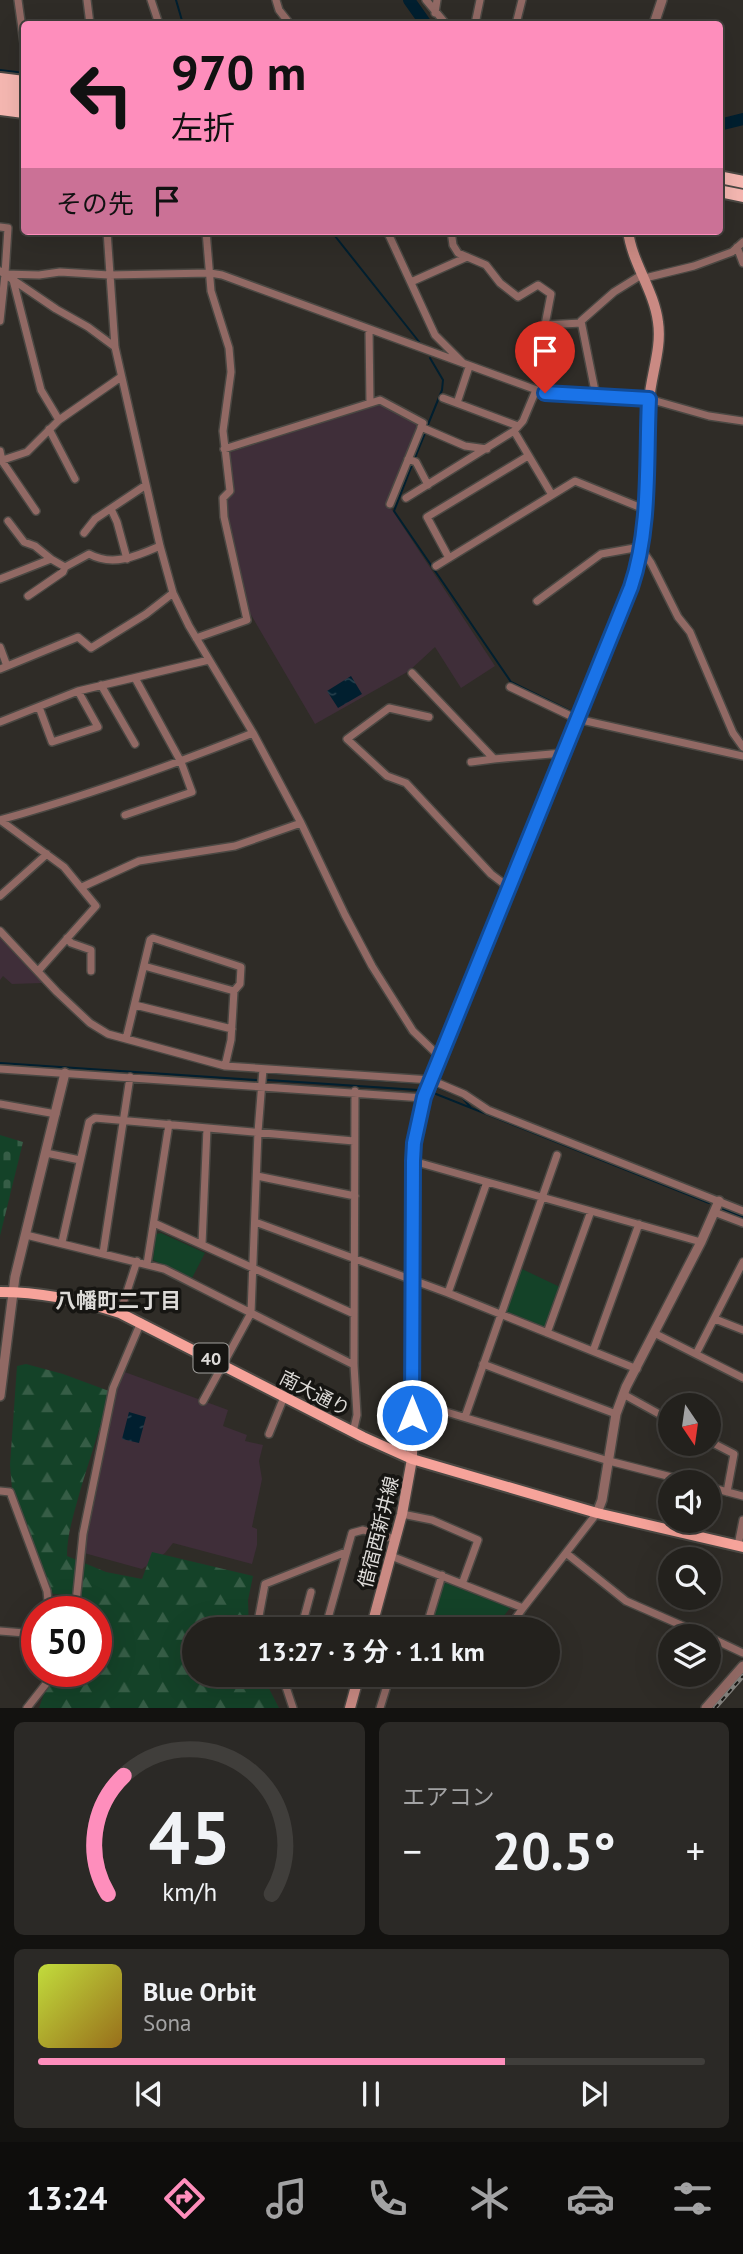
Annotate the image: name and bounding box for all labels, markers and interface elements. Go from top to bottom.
text: 970 m [171,40,306,104]
icon: left [56,49,147,140]
text: 左折 [171,106,235,148]
icon: arrive [148,182,186,220]
text: その先 [56,187,134,220]
pin [515,321,575,393]
icon: arrive [526,332,564,370]
district label: 八幡町二丁目 [55,1287,181,1314]
road number: 40 [194,1344,228,1372]
street label: 南大通り [276,1365,354,1421]
position arrow [375,1378,449,1452]
north arrow [658,1393,721,1456]
map controls [658,1393,721,1687]
button: sound [658,1470,721,1533]
street label: 借宿西新井線 [353,1474,403,1590]
button: search [658,1547,721,1610]
speed limit sign: 50 [21,1596,112,1687]
button: layers [658,1624,721,1687]
text: 13:27 · 3 分 · 1.1 km [257,1635,485,1668]
text: エアコン [403,1782,495,1811]
text: 45 [148,1791,231,1885]
text: 20.5° [492,1817,616,1884]
text: − [403,1826,422,1875]
text: + [686,1826,705,1875]
text: km/h [162,1876,217,1908]
text: Blue Orbit [143,1975,256,2008]
text: Sona [143,2008,192,2037]
icon: previous [130,2075,168,2113]
icon: pause [352,2075,390,2113]
icon: next [575,2075,613,2113]
icon: directions [160,2174,209,2223]
icon: music [262,2174,311,2223]
icon: phone [363,2174,412,2223]
icon: climate [465,2174,514,2223]
icon: car [566,2174,615,2223]
icon: filters [668,2174,717,2223]
text: 13:24 [26,2177,107,2219]

